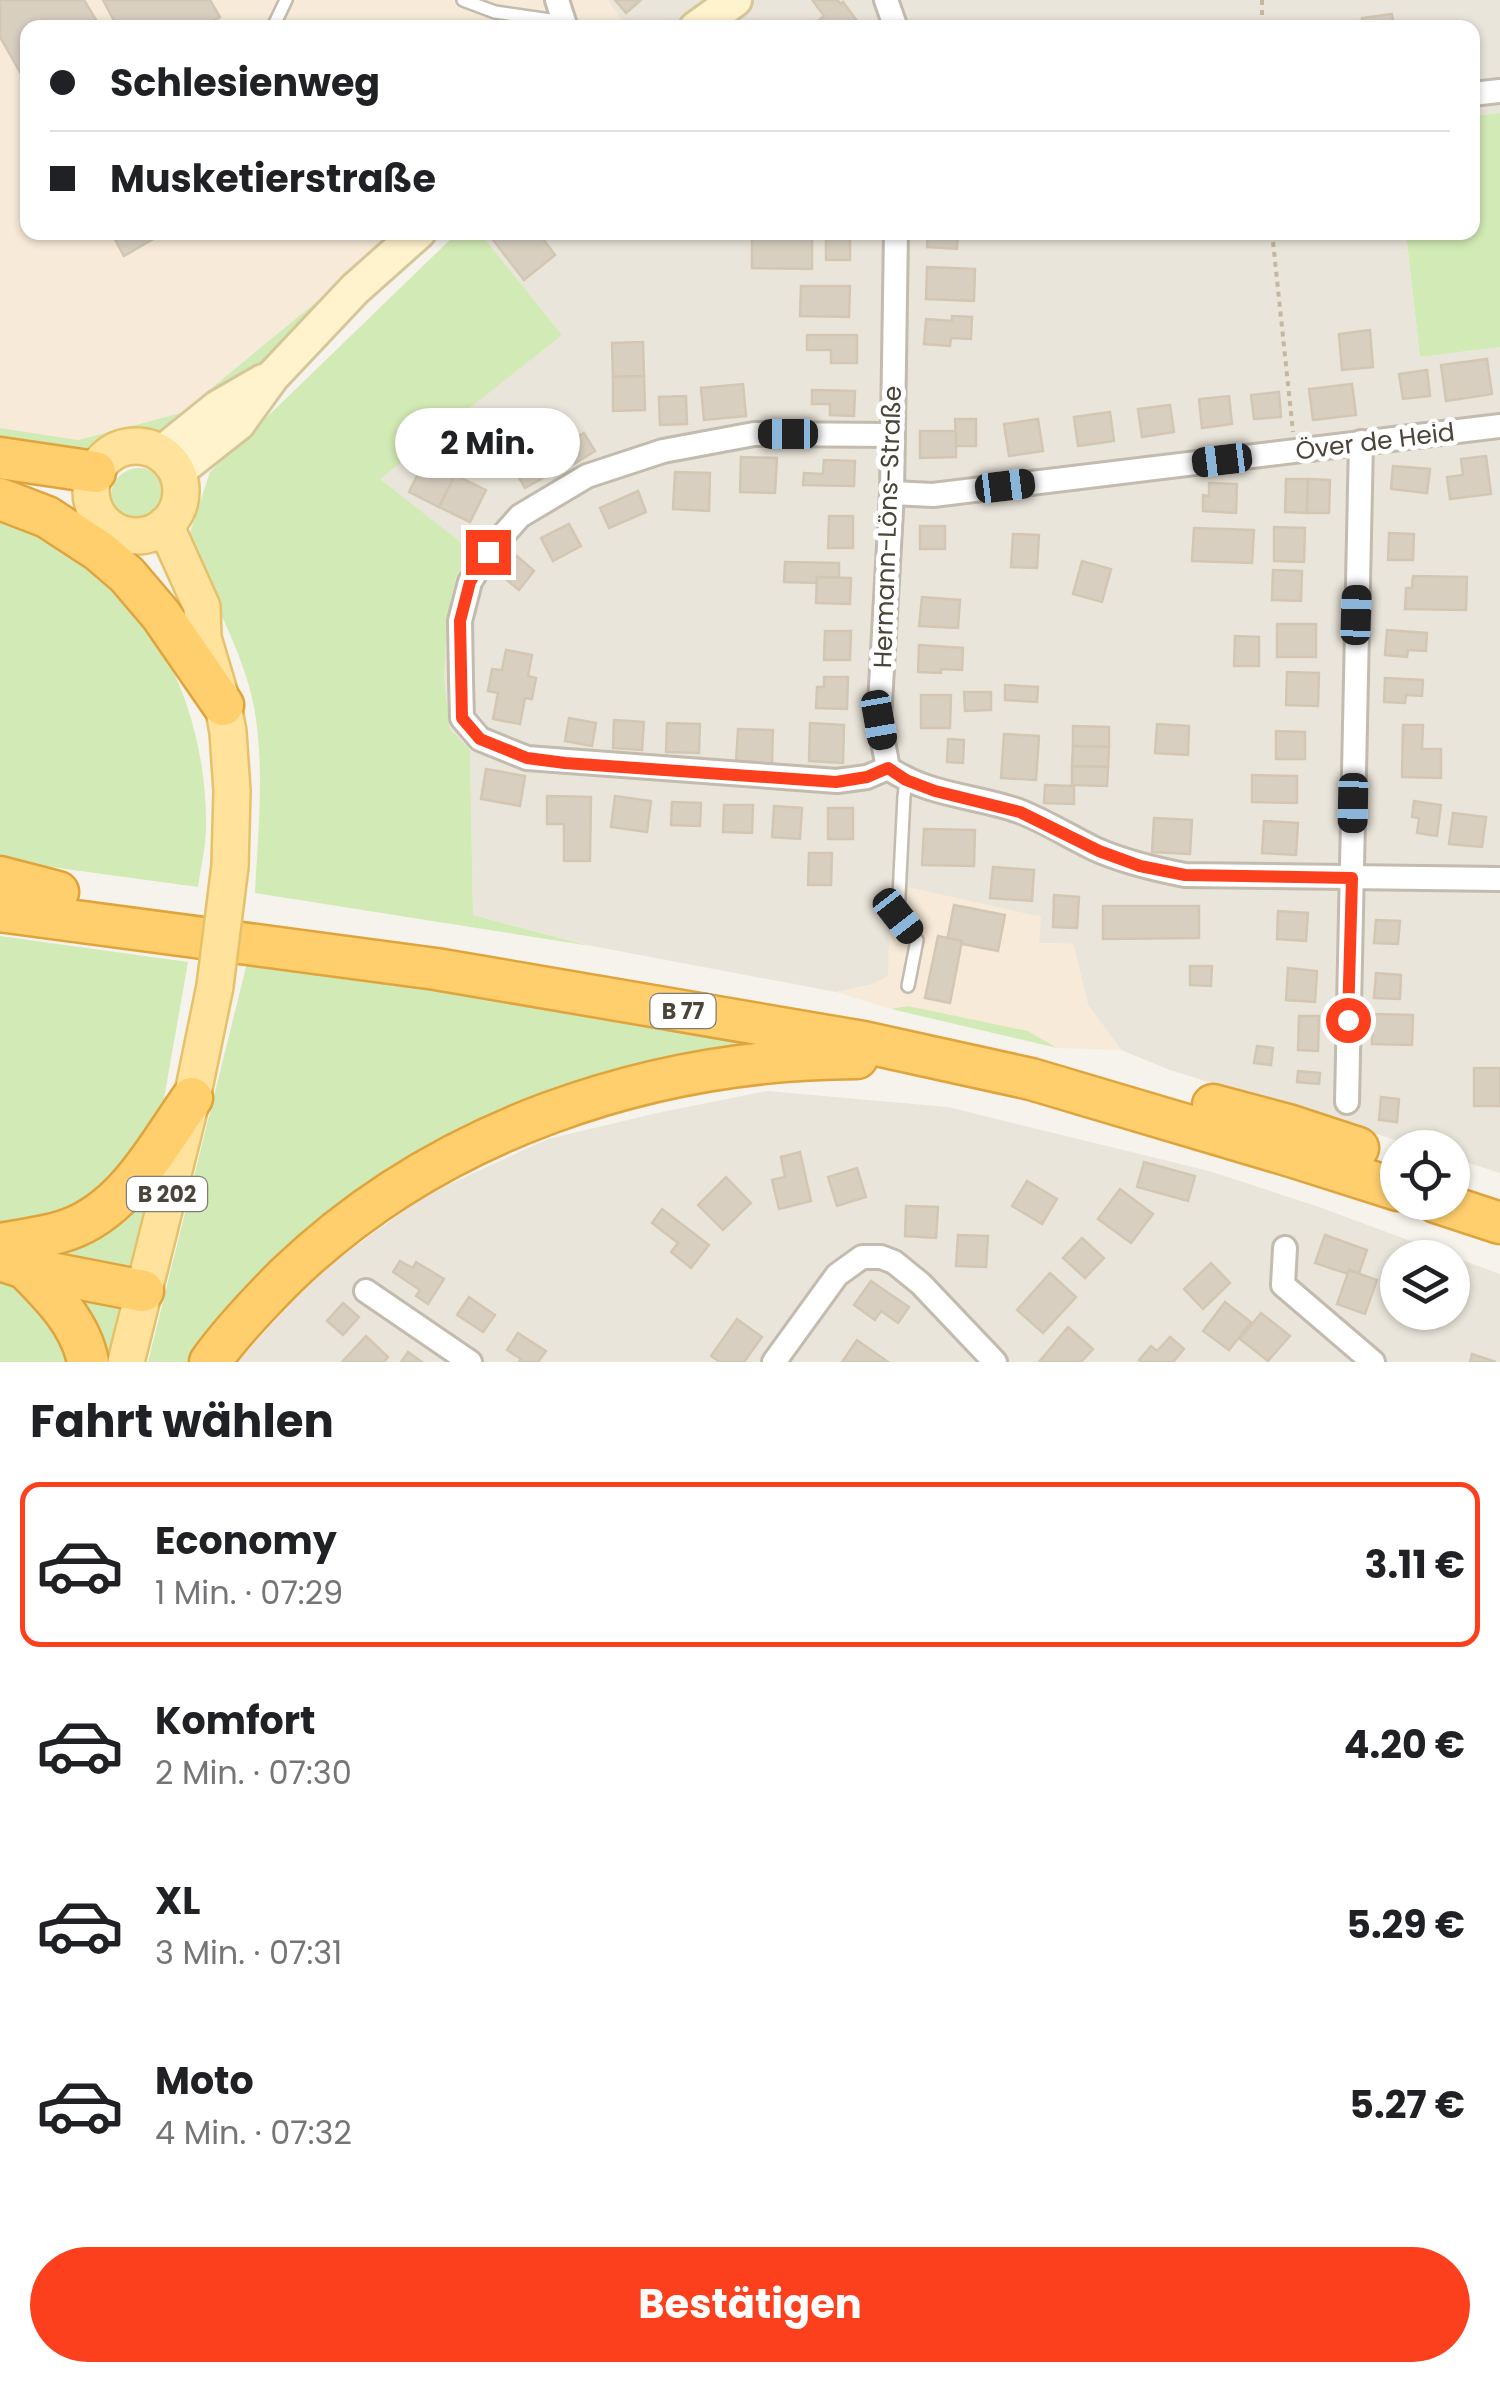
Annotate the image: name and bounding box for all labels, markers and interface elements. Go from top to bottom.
text: Schlesienweg [110,56,380,109]
text: Musketierstraße [110,152,436,205]
street label: Hermann-Löns-Straße [865,385,910,669]
callout: 2 Min. [396,407,580,477]
street label: Över de Heid [1293,414,1457,469]
car [758,419,818,449]
text: 2 Min. [440,420,535,465]
car [1190,441,1254,479]
car [973,467,1037,505]
route end [466,530,511,575]
car [1340,584,1372,646]
car [859,688,899,752]
car [1337,773,1369,833]
car [868,883,928,949]
road number: B 77 [650,994,716,1028]
route start [1326,998,1371,1043]
map controls [1380,1130,1470,1330]
button: locate [1380,1130,1470,1220]
road number: B 202 [127,1177,207,1211]
button: layers [1380,1240,1470,1330]
text: Fahrt wählen [30,1390,334,1453]
text: Economy [155,1514,337,1567]
icon: car [35,1520,125,1610]
text: 3.11 € [1364,1538,1465,1591]
text: 1 Min. · 07:29 [155,1570,343,1615]
text: Komfort [155,1694,316,1747]
icon: car [35,1700,125,1790]
text: 4.20 € [1344,1718,1465,1771]
text: 2 Min. · 07:30 [155,1750,352,1795]
text: XL [155,1874,200,1927]
icon: car [35,1880,125,1970]
text: 5.29 € [1346,1898,1465,1951]
text: 3 Min. · 07:31 [155,1930,342,1975]
text: Moto [155,2054,254,2107]
icon: car [35,2060,125,2150]
text: 5.27 € [1349,2078,1465,2131]
text: 4 Min. · 07:32 [155,2110,352,2155]
button: Bestätigen [30,2247,1470,2362]

